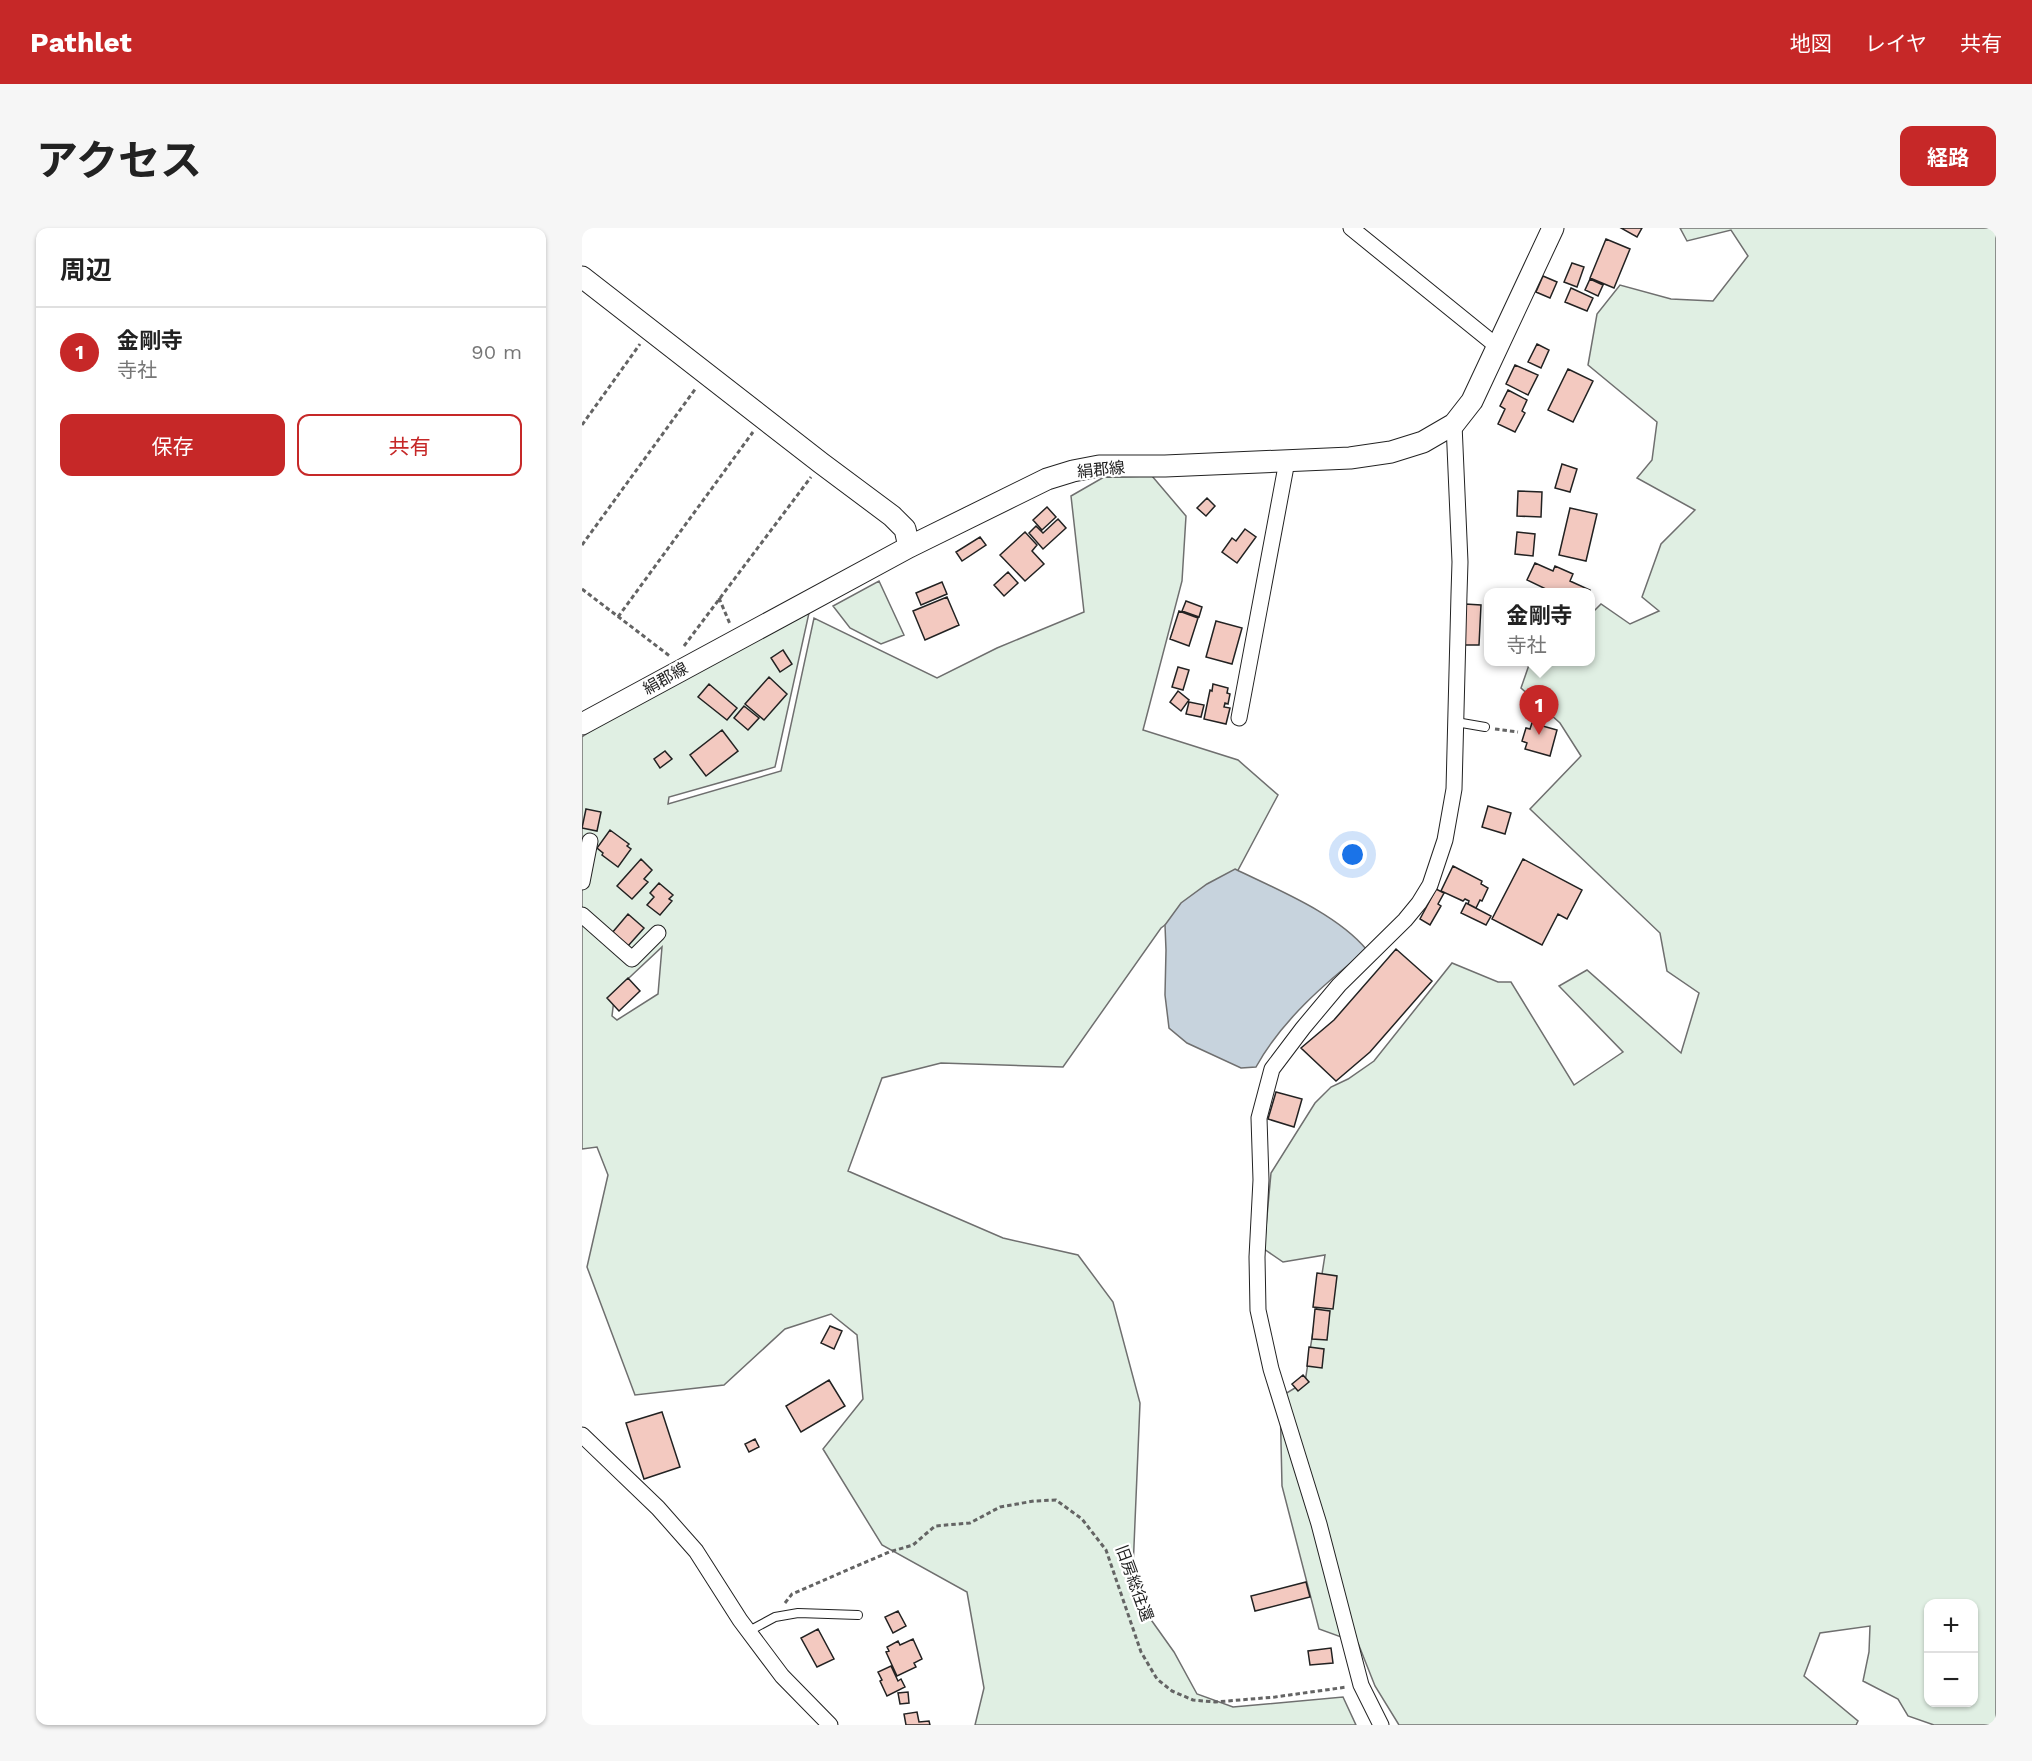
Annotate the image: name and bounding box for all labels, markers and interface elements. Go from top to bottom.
text: Pathlet [30,26,132,59]
text: 地図 [1790,31,1832,56]
text: レイヤ [1865,31,1927,56]
text: 共有 [1960,31,2002,56]
button: 経路 [1900,126,1996,186]
text: アクセス [36,136,202,185]
text: 周辺 [60,255,112,285]
text: 金剛寺 [117,328,183,353]
text: 1 [75,340,84,364]
text: 90 m [471,340,522,364]
text: 寺社 [117,358,157,382]
button: 保存 [60,414,285,476]
button: 共有 [297,414,522,476]
street label: 絹郡線 [1076,458,1126,481]
popup [1484,588,1595,666]
text: 金剛寺 [1506,603,1573,628]
text: 寺社 [1506,633,1546,657]
street label: 絹郡線 [640,658,691,698]
pin: 1 [1520,686,1558,735]
your location [1338,840,1367,869]
street label: 旧房総往還 [1112,1542,1157,1624]
map controls [1924,1599,1978,1707]
button: + [1924,1599,1978,1653]
button: − [1924,1653,1978,1707]

